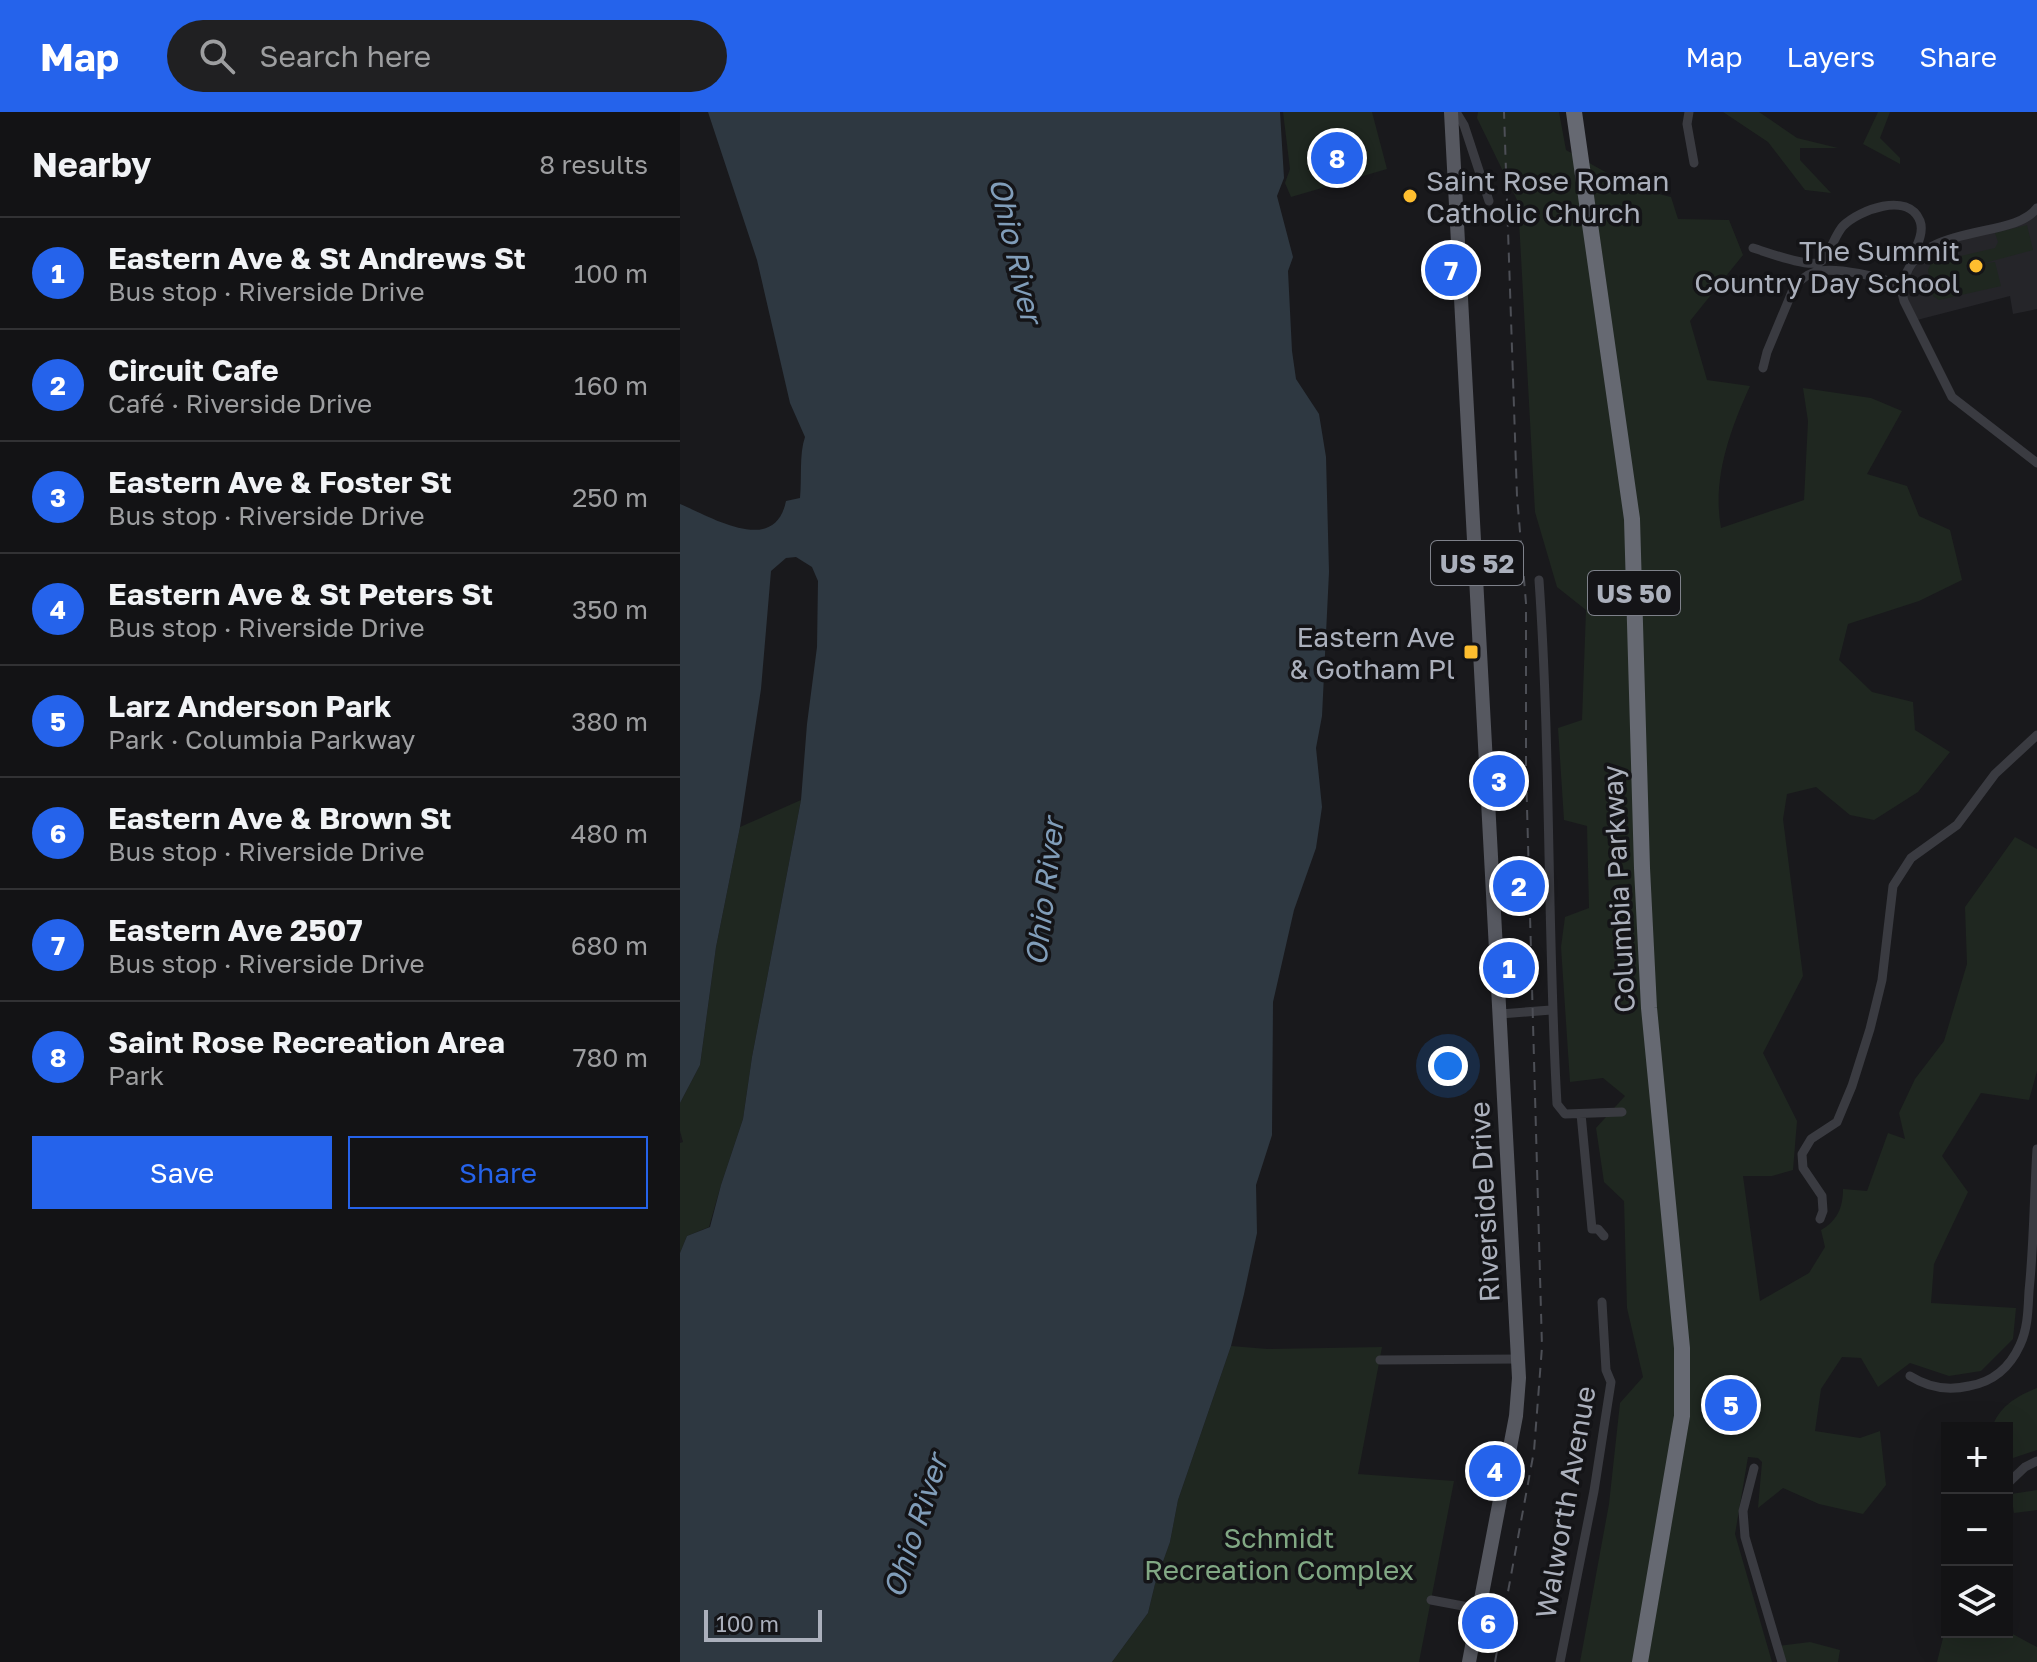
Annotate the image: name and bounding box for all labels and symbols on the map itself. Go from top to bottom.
pin: 8 [1311,128,1363,188]
place label: Saint Rose Roman Catholic Church [1426,164,1669,229]
water label: Ohio River [982,174,1051,330]
marker: Saint Rose Roman Catholic Church [1401,187,1419,205]
place label: The Summit Country Day School [1694,234,1960,299]
pin: 7 [1425,240,1477,300]
marker: The Summit Country Day School [1967,257,1985,275]
road number: US 52 [1431,541,1523,585]
road number: US 50 [1588,571,1680,615]
place label: Eastern Ave & Gotham Pl [1289,620,1455,685]
marker: Eastern Ave & Gotham Pl [1462,643,1480,661]
pin: 3 [1473,751,1525,811]
street label: Columbia Parkway [1595,764,1641,1014]
water label: Ohio River [1017,812,1071,968]
pin: 2 [1493,856,1545,916]
pin: 1 [1483,938,1535,998]
your location [1428,1046,1468,1086]
street label: Riverside Drive [1462,1101,1506,1303]
pin: 5 [1705,1375,1757,1435]
street label: Walworth Avenue [1528,1383,1602,1621]
pin: 4 [1469,1441,1521,1501]
water label: Ohio River [875,1446,956,1602]
park label: Schmidt Recreation Complex [1144,1521,1414,1586]
pin: 6 [1462,1593,1514,1653]
scale bar [704,1606,822,1642]

